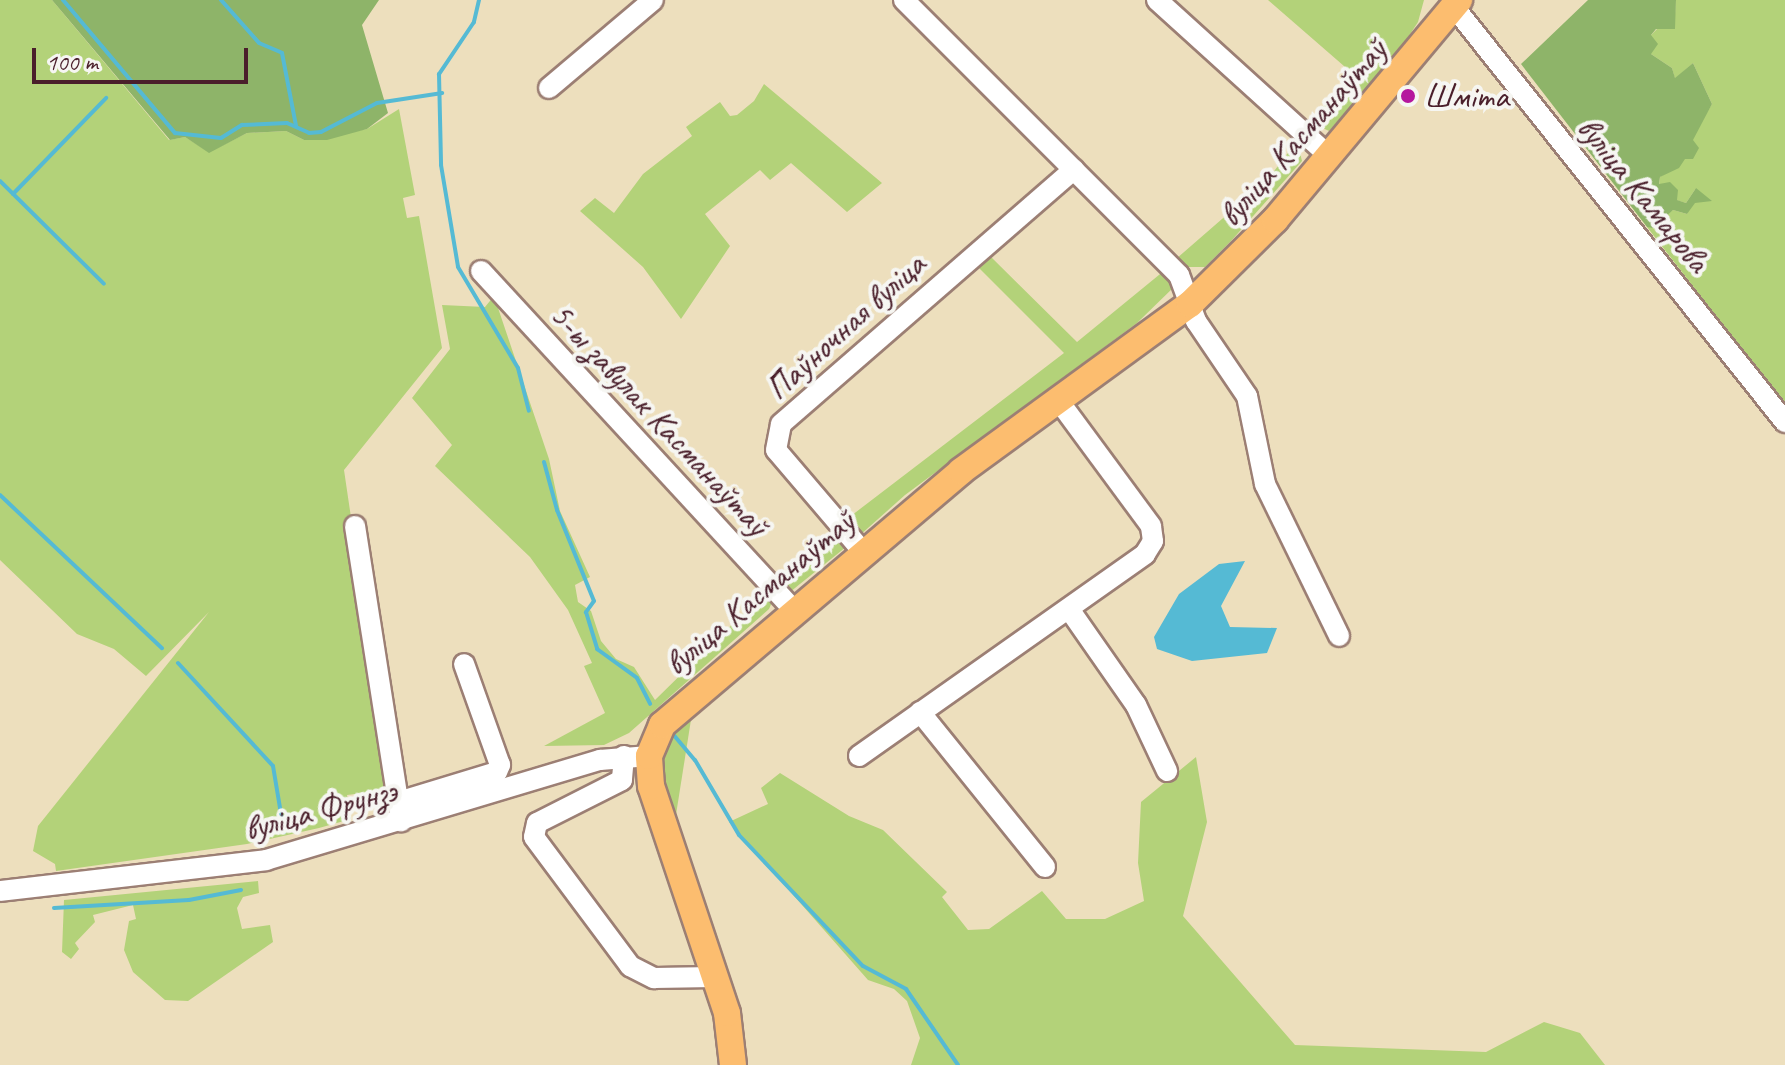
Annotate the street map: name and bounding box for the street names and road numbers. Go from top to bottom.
street label: вуліца Касманаўтаў [1209,29,1395,235]
street label: вуліца Камарова [1569,108,1719,280]
street label: Паўночная вуліца [757,244,933,408]
street label: 5-ы завулак Касманаўтаў [541,293,779,545]
street label: вуліца Касманаўтаў [655,500,863,684]
street label: вуліца Фрунзэ [240,769,400,849]

